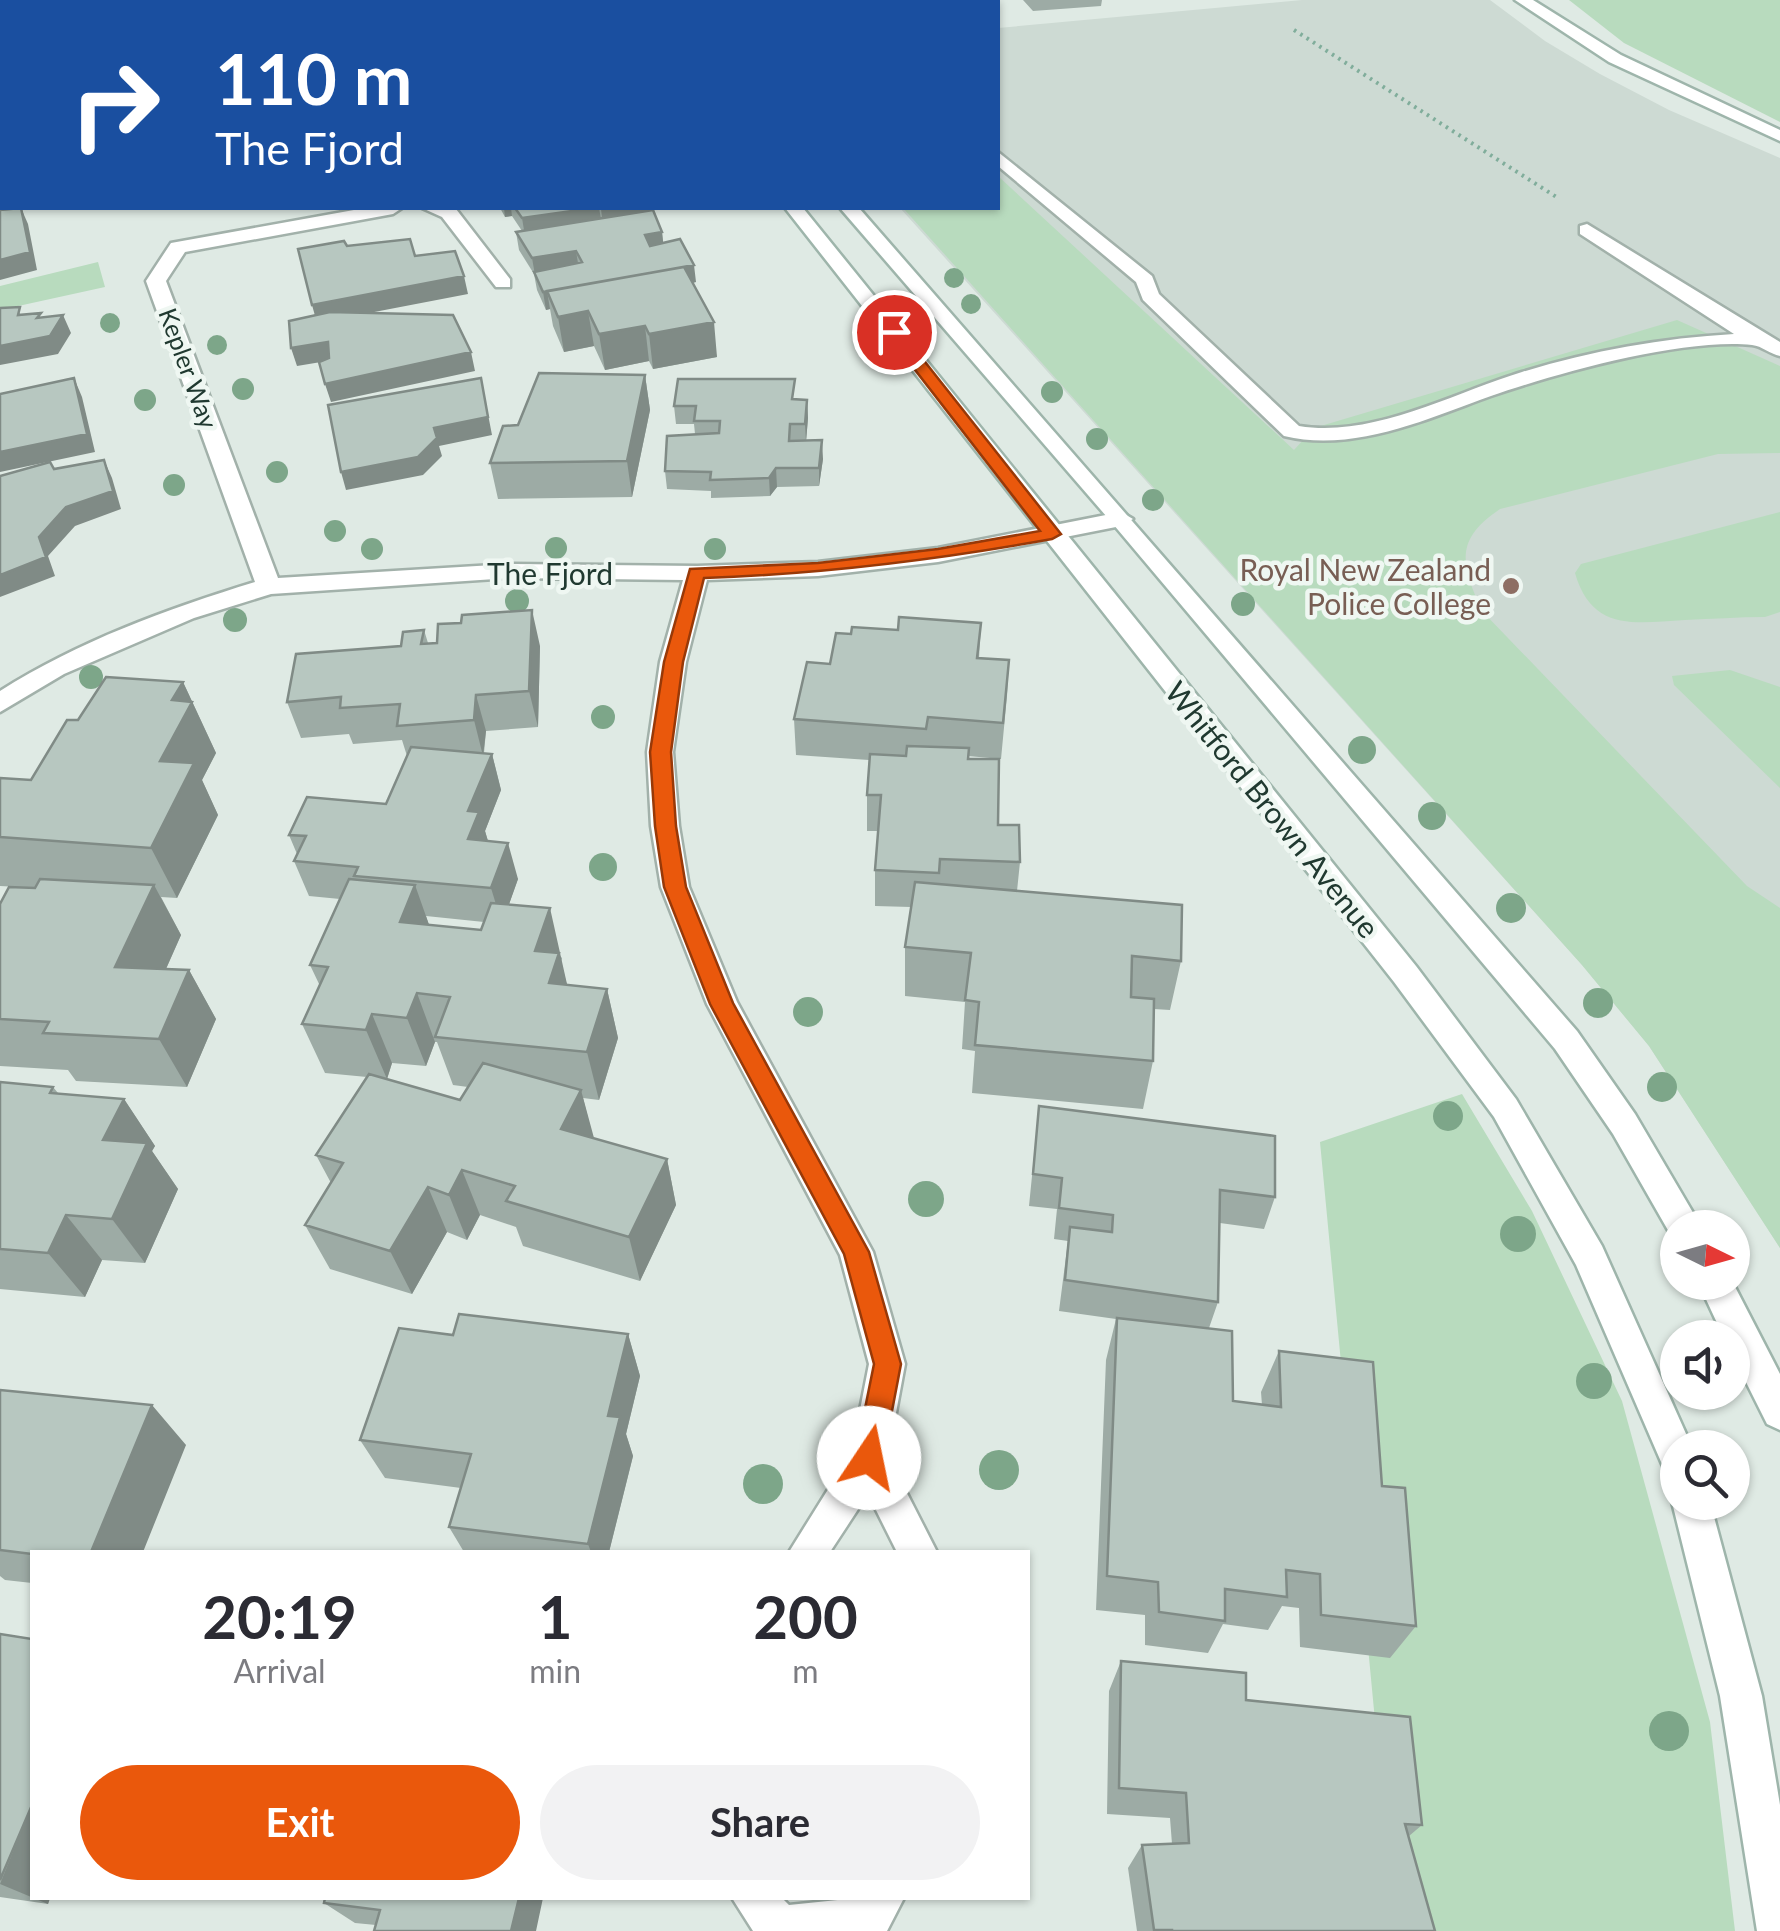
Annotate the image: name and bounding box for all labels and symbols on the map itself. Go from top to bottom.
pin [852,290,937,375]
street label: Kepler Way [153,304,225,432]
place label: Royal New Zealand Police College [1239,551,1491,621]
street label: The Fjord [487,555,613,591]
marker: Royal New Zealand Police College [1500,575,1522,597]
street label: Whitford Brown Avenue [1159,674,1387,944]
north arrow [1660,1210,1750,1300]
position arrow [817,1406,921,1510]

